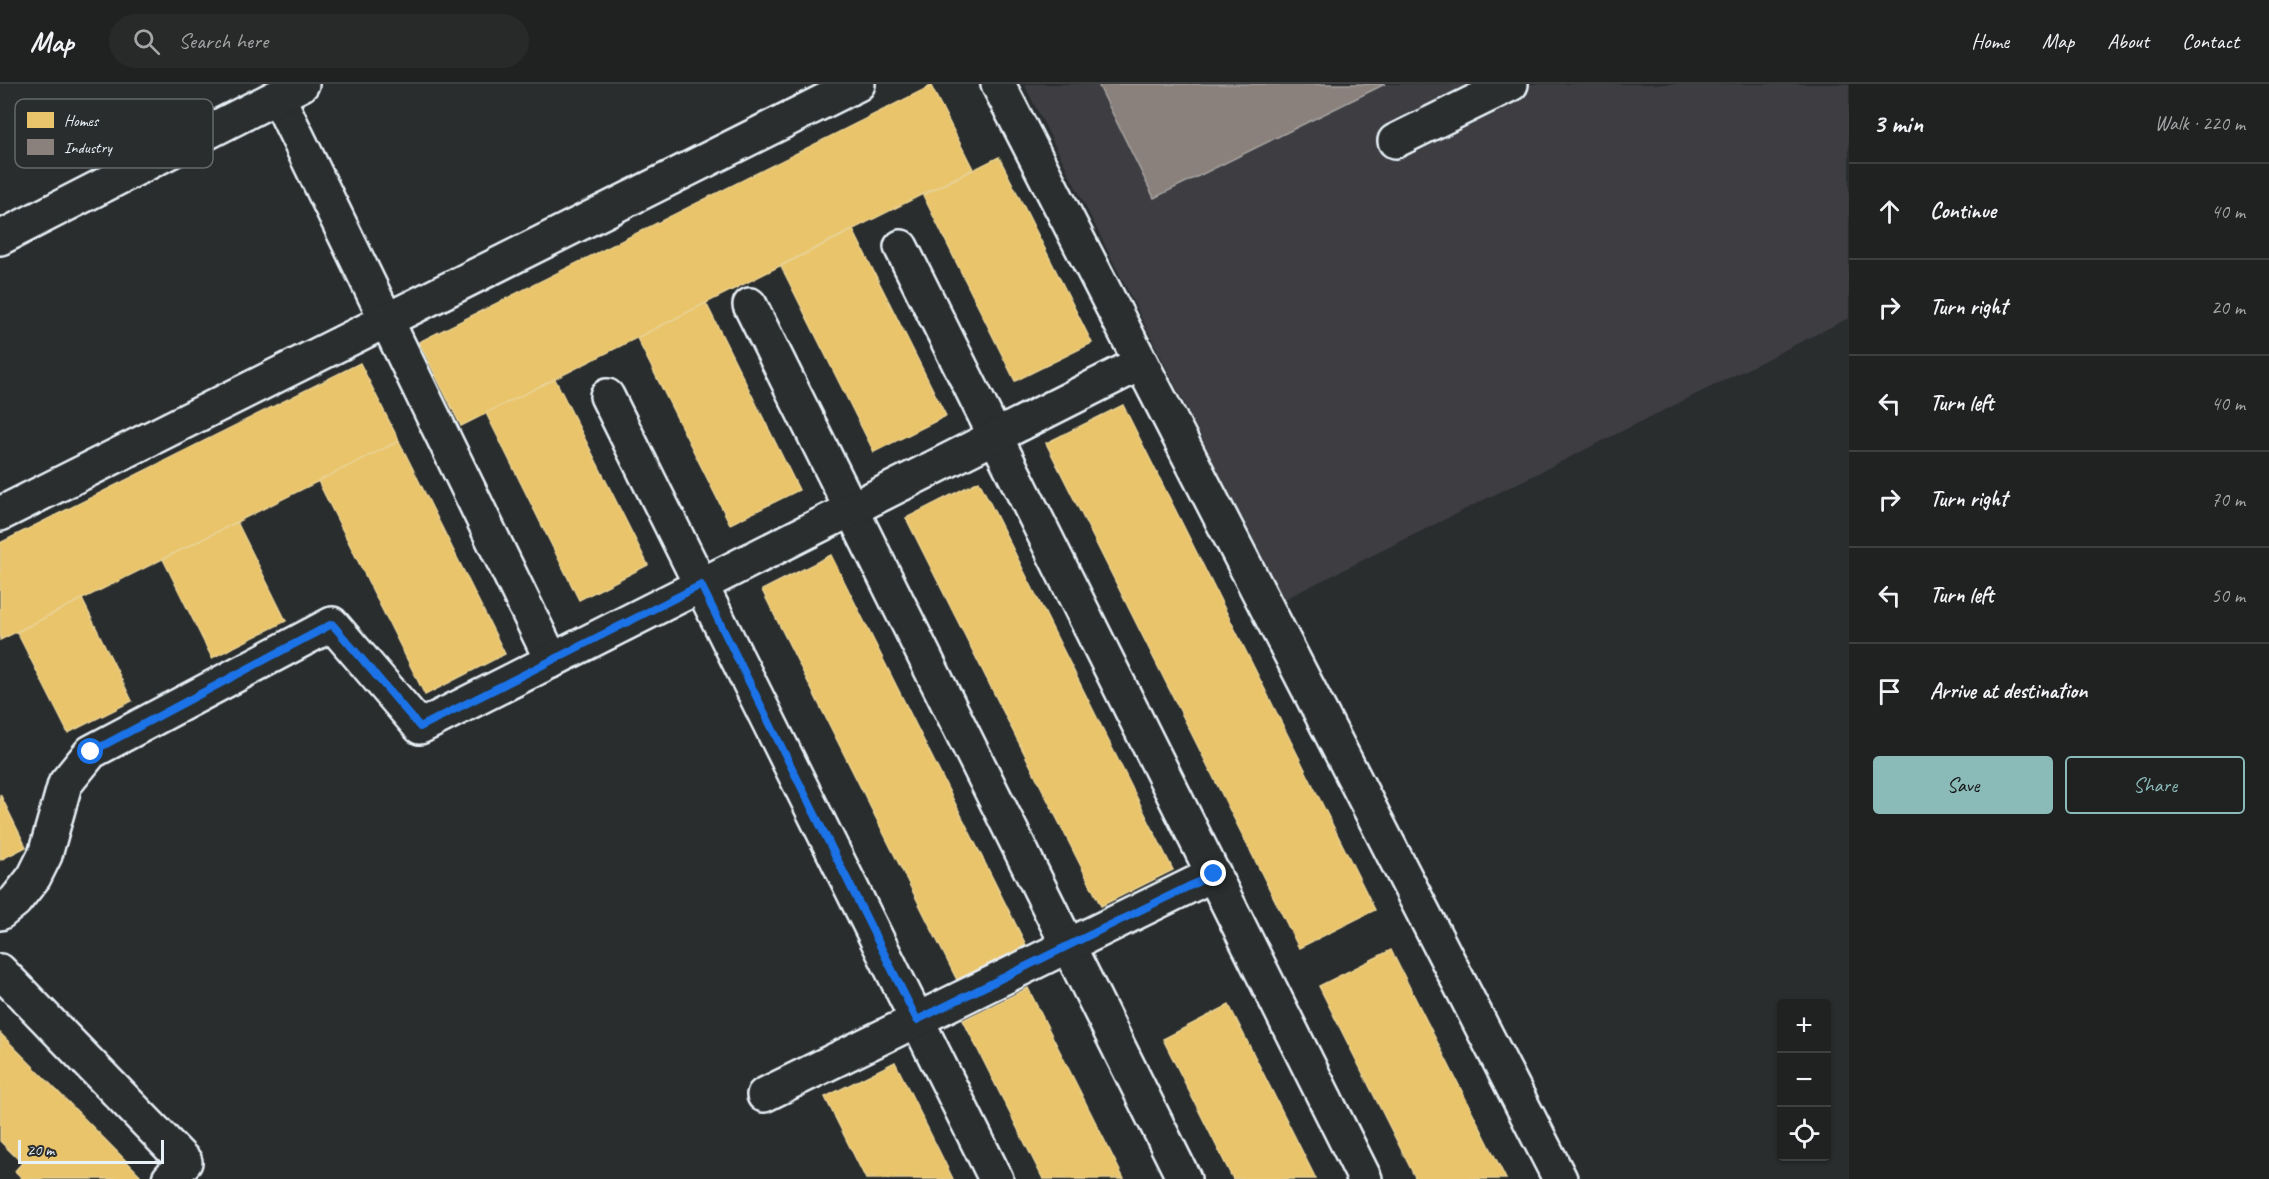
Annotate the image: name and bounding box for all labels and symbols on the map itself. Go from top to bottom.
legend [15,99,213,168]
text: Homes [64,111,100,131]
text: Industry [64,138,113,158]
route start [77,738,103,764]
route end [1200,860,1226,886]
scale bar [18,1137,164,1164]

